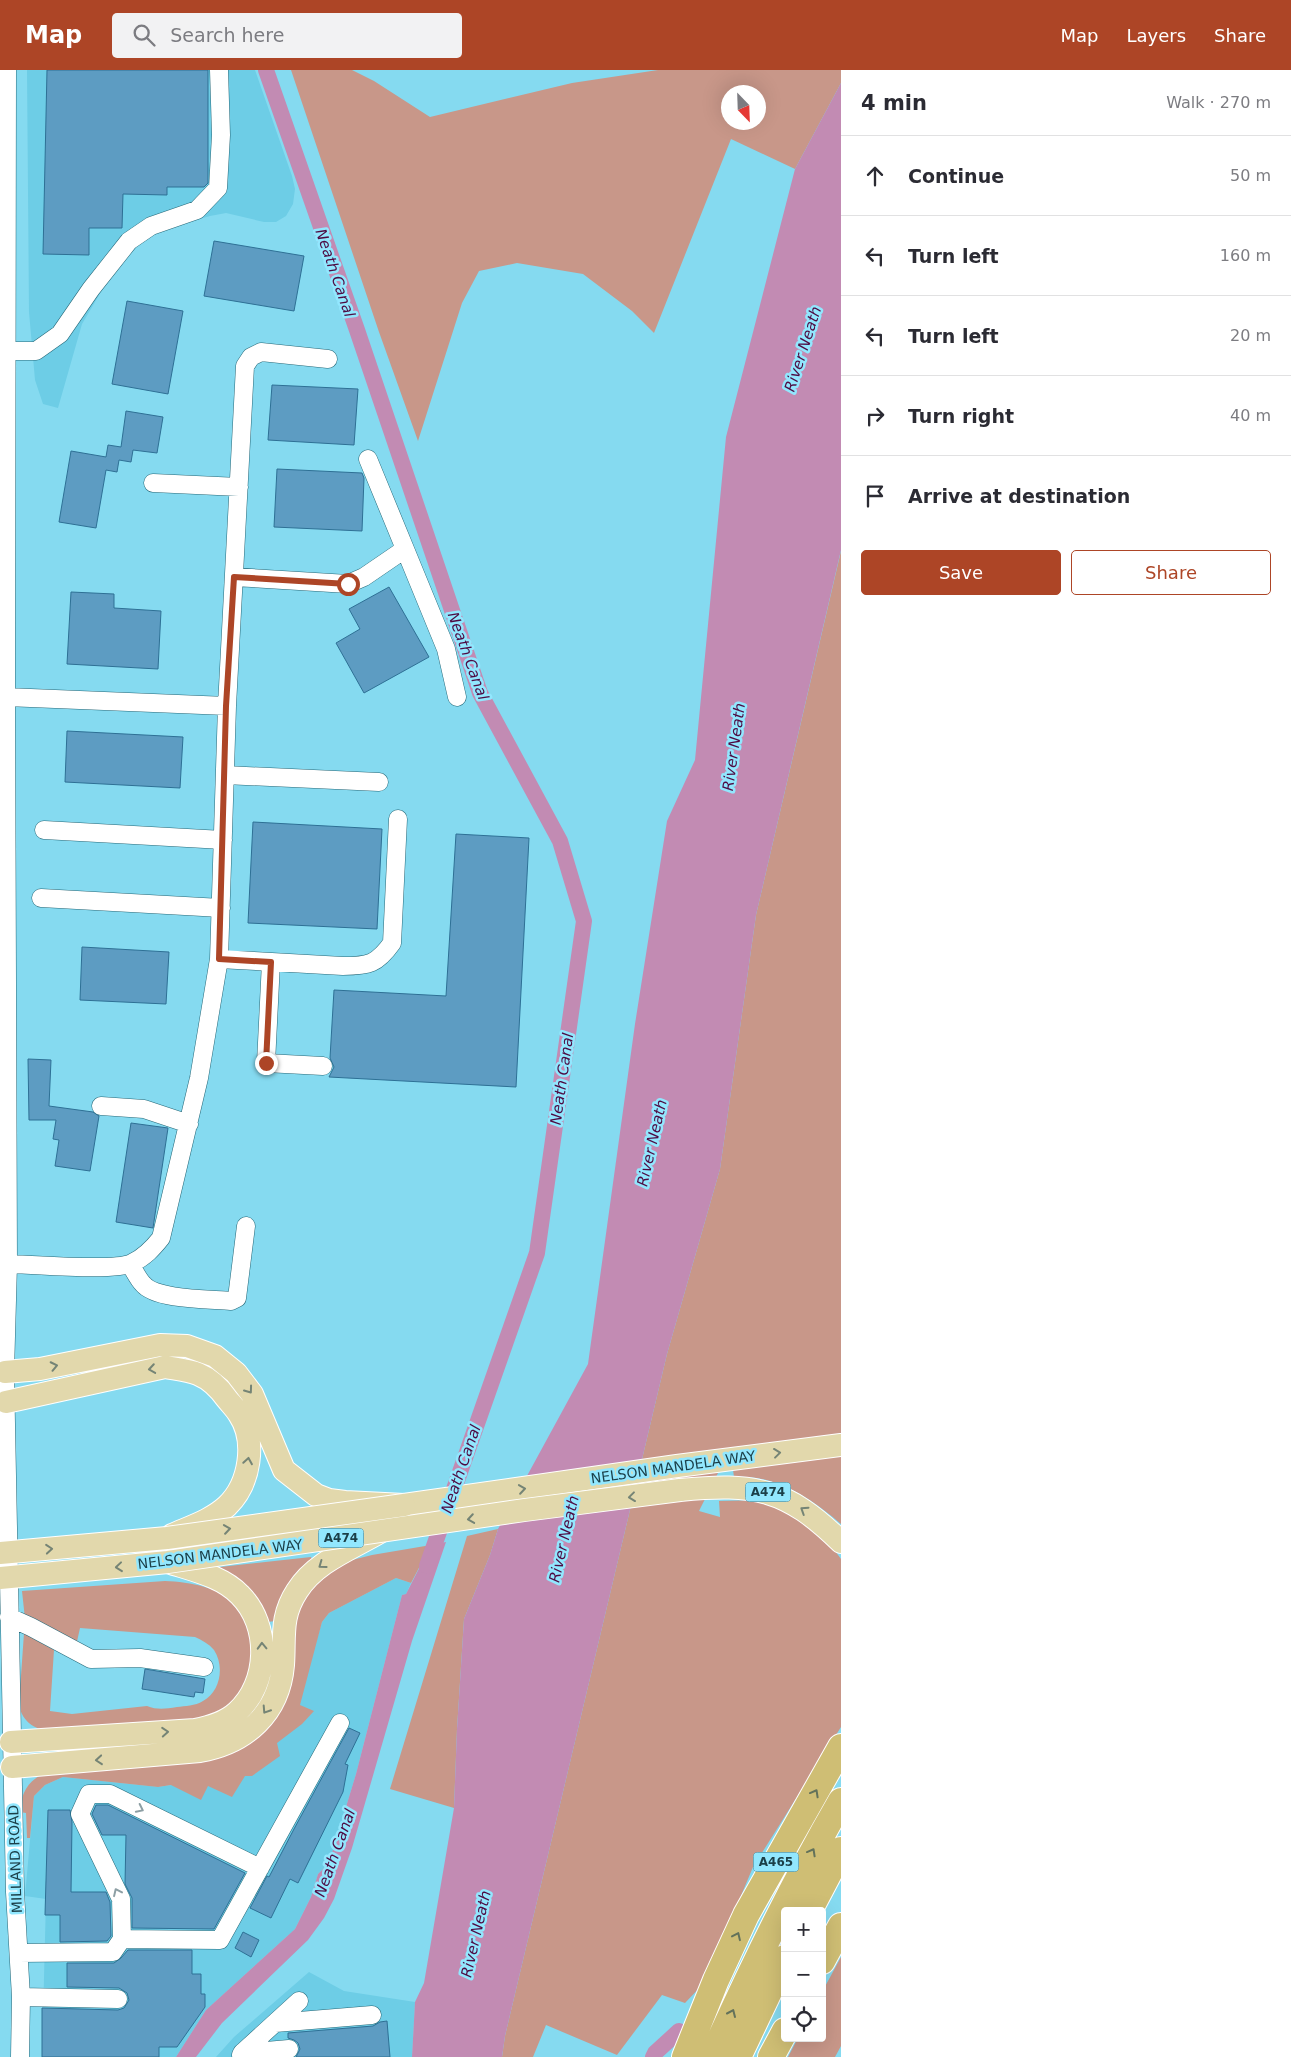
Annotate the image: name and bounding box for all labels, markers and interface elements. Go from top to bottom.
search box [112,13,462,58]
text: Map [25,21,82,49]
icon: search [130,21,158,49]
text: Search here [170,24,284,46]
text: Map [1060,25,1098,46]
text: Layers [1126,25,1186,46]
text: Share [1214,25,1266,46]
north arrow [721,85,766,130]
text: 4 min [861,91,927,115]
text: Walk · 270 m [1166,93,1271,112]
icon: ahead [861,162,889,190]
text: Continue [908,165,1004,187]
text: 50 m [1230,166,1271,185]
water label: Neath Canal [311,226,359,320]
icon: left [861,242,889,270]
text: Turn left [908,245,999,267]
text: 160 m [1220,246,1271,265]
water label: River Neath [781,304,825,394]
icon: left [861,322,889,350]
text: Turn left [908,325,999,347]
text: 20 m [1230,326,1271,345]
icon: right [861,402,889,430]
text: Turn right [908,405,1014,427]
text: 40 m [1230,406,1271,425]
icon: arrive [861,482,889,510]
text: Arrive at destination [908,485,1130,507]
button: Save [861,550,1061,595]
button: Share [1071,550,1271,595]
route start [337,573,360,596]
water label: Neath Canal [444,610,493,703]
water label: River Neath [719,702,749,792]
water label: Neath Canal [547,1031,577,1126]
route end [255,1052,278,1075]
water label: River Neath [633,1098,671,1188]
one-way arrow [49,1361,58,1372]
one-way arrow [148,1364,156,1374]
one-way arrow [243,1384,252,1394]
water label: Neath Canal [437,1422,485,1516]
street label: NELSON MANDELA WAY [590,1447,757,1486]
one-way arrow [774,1448,782,1459]
one-way arrow [242,1456,252,1465]
road number: A474 [746,1482,790,1501]
one-way arrow [518,1484,526,1494]
one-way arrow [628,1491,636,1501]
water label: River Neath [545,1494,583,1584]
one-way arrow [800,1507,809,1517]
one-way arrow [467,1513,475,1523]
one-way arrow [223,1525,232,1535]
road number: A474 [318,1529,364,1548]
street label: NELSON MANDELA WAY [137,1536,304,1572]
one-way arrow [45,1544,53,1555]
one-way arrow [319,1559,328,1568]
one-way arrow [115,1561,123,1572]
one-way arrow [256,1642,267,1650]
one-way arrow [263,1705,273,1714]
one-way arrow [161,1727,169,1738]
one-way arrow [95,1754,103,1765]
one-way arrow [809,1790,819,1799]
one-way arrow [135,1803,144,1813]
street label: MILLAND ROAD [5,1805,25,1913]
water label: Neath Canal [311,1806,360,1899]
one-way arrow [806,1848,816,1857]
road number: A465 [754,1852,798,1871]
one-way arrow [114,1888,124,1897]
water label: River Neath [457,1889,495,1979]
map controls [781,1907,826,2042]
button: + [781,1907,826,1952]
one-way arrow [730,1932,741,1941]
button: − [781,1952,826,1997]
button: locate [781,1997,826,2042]
one-way arrow [725,2009,736,2018]

